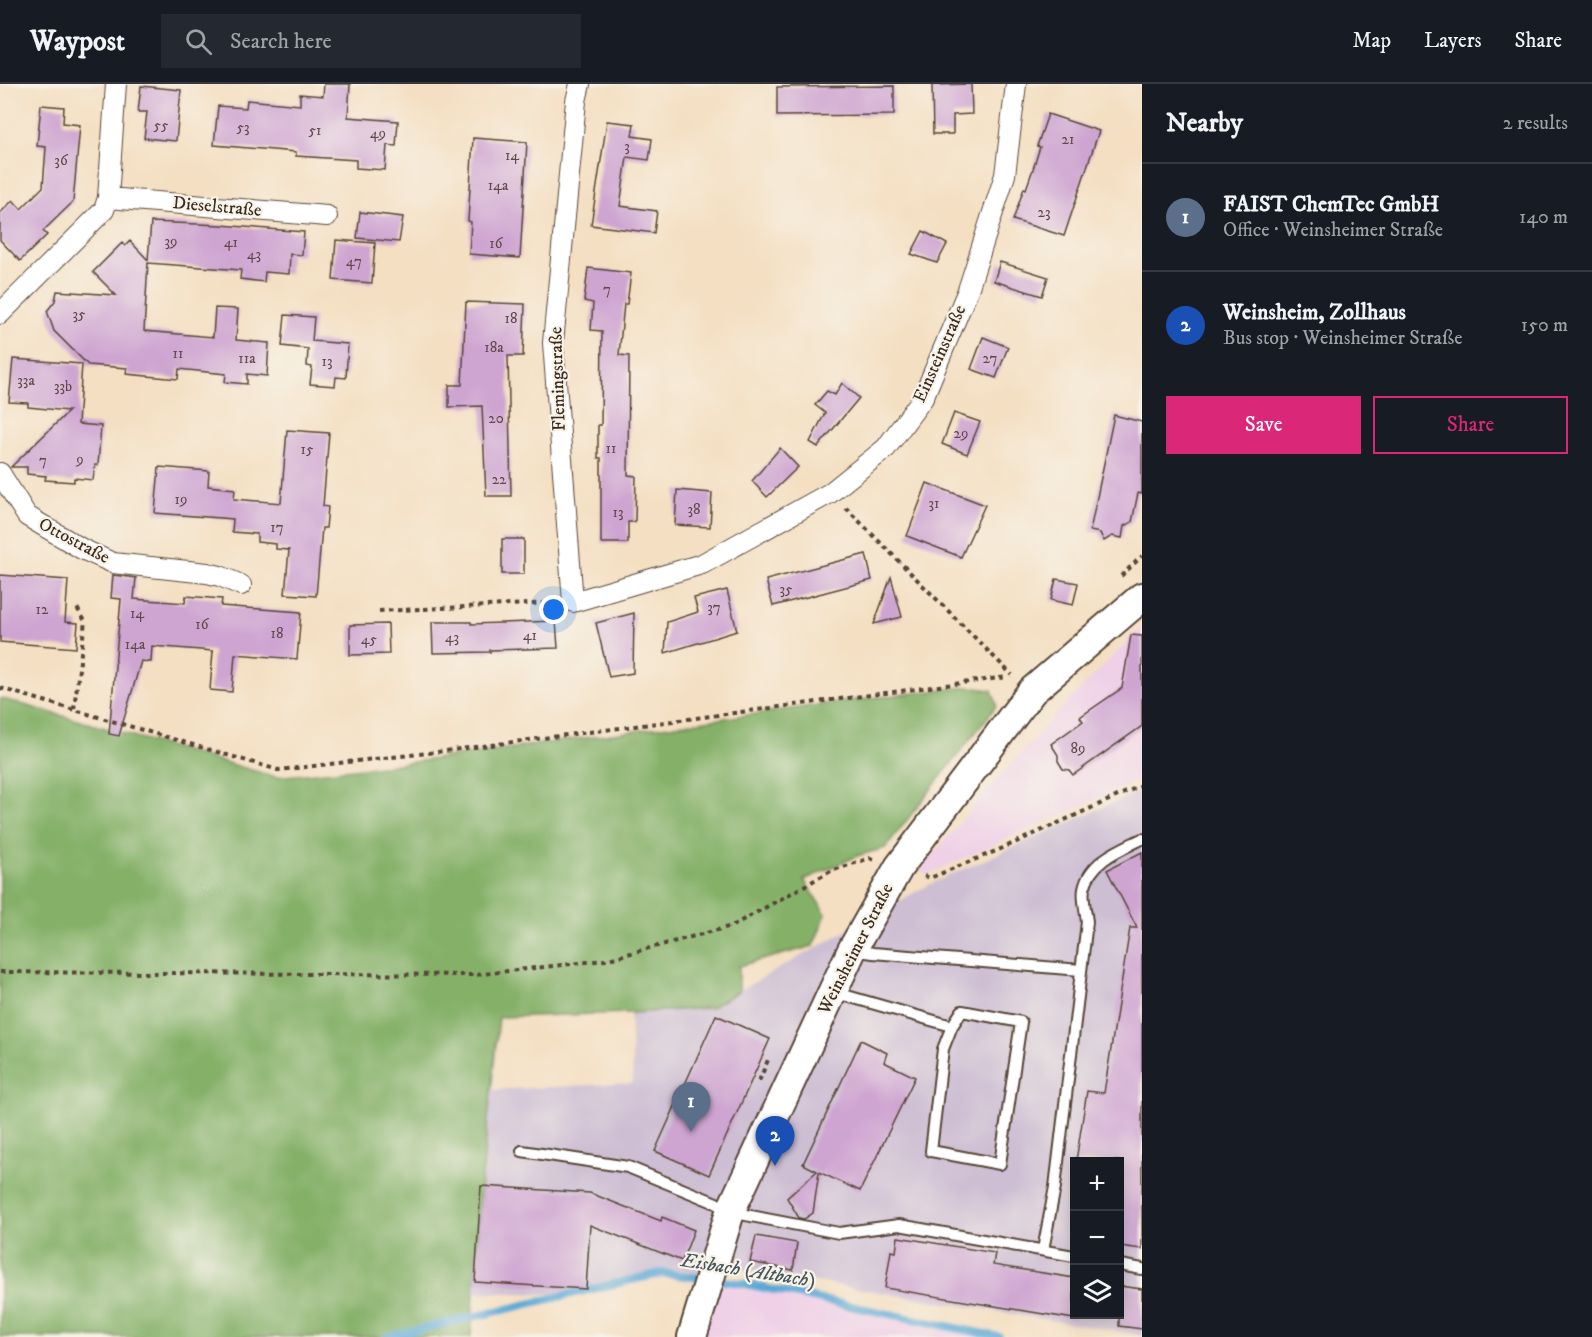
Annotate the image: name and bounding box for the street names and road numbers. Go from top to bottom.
street label: Dieselstraße [172,192,262,222]
street label: Einsteinstraße [909,302,971,406]
street label: Flemingstraße [545,326,571,432]
street label: Ottostraße [35,513,113,569]
street label: Weinsheimer Straße [813,880,898,1019]

